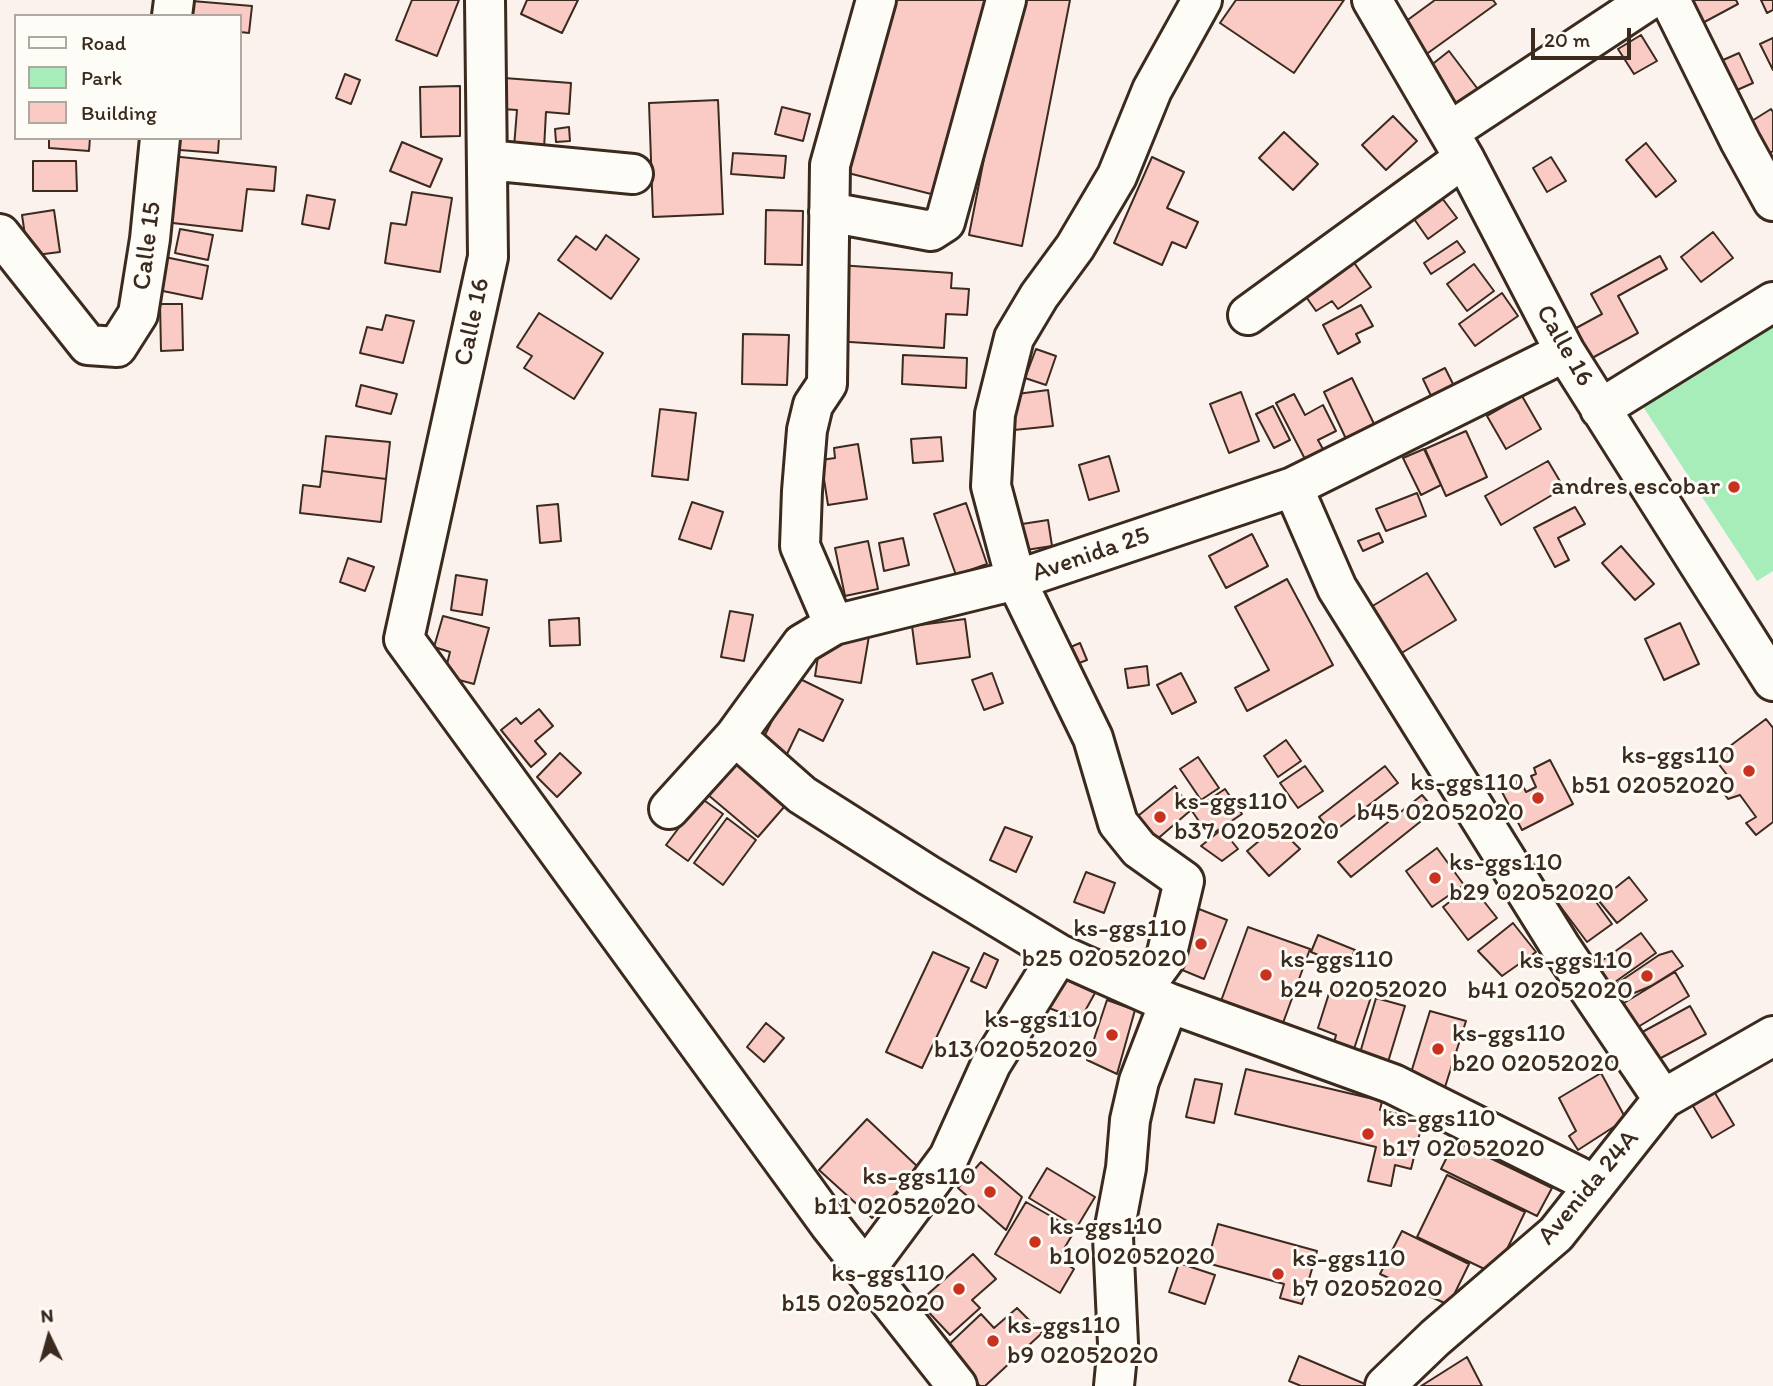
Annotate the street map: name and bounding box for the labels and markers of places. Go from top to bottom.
place label: andres escobar [1551,471,1720,503]
marker: andres escobar [1726,479,1742,495]
place label: ks-ggs110 b51 02052020 [1571,740,1735,802]
marker: ks-ggs110 b51 02052020 [1741,763,1757,779]
place label: ks-ggs110 b45 02052020 [1357,767,1524,828]
place label: ks-ggs110 b37 02052020 [1174,786,1339,848]
marker: ks-ggs110 b45 02052020 [1530,790,1546,806]
marker: ks-ggs110 b37 02052020 [1152,809,1168,825]
place label: ks-ggs110 b29 02052020 [1449,847,1614,908]
marker: ks-ggs110 b29 02052020 [1427,870,1443,886]
place label: ks-ggs110 b25 02052020 [1022,913,1187,974]
marker: ks-ggs110 b25 02052020 [1193,936,1209,952]
place label: ks-ggs110 b24 02052020 [1280,944,1447,1006]
place label: ks-ggs110 b41 02052020 [1467,945,1633,1006]
marker: ks-ggs110 b24 02052020 [1258,967,1274,983]
marker: ks-ggs110 b41 02052020 [1639,968,1655,984]
place label: ks-ggs110 b13 02052020 [934,1004,1098,1066]
place label: ks-ggs110 b20 02052020 [1452,1018,1620,1080]
marker: ks-ggs110 b13 02052020 [1104,1027,1120,1043]
marker: ks-ggs110 b20 02052020 [1430,1041,1446,1057]
place label: ks-ggs110 b17 02052020 [1382,1103,1545,1164]
marker: ks-ggs110 b17 02052020 [1360,1126,1376,1142]
place label: ks-ggs110 b11 02052020 [814,1161,976,1222]
marker: ks-ggs110 b11 02052020 [982,1184,998,1200]
place label: ks-ggs110 b10 02052020 [1049,1211,1215,1272]
marker: ks-ggs110 b10 02052020 [1027,1234,1043,1250]
place label: ks-ggs110 b7 02052020 [1292,1243,1443,1304]
place label: ks-ggs110 b15 02052020 [781,1258,945,1320]
marker: ks-ggs110 b7 02052020 [1270,1266,1286,1282]
marker: ks-ggs110 b15 02052020 [951,1281,967,1297]
place label: ks-ggs110 b9 02052020 [1007,1310,1159,1372]
marker: ks-ggs110 b9 02052020 [985,1333,1001,1349]

